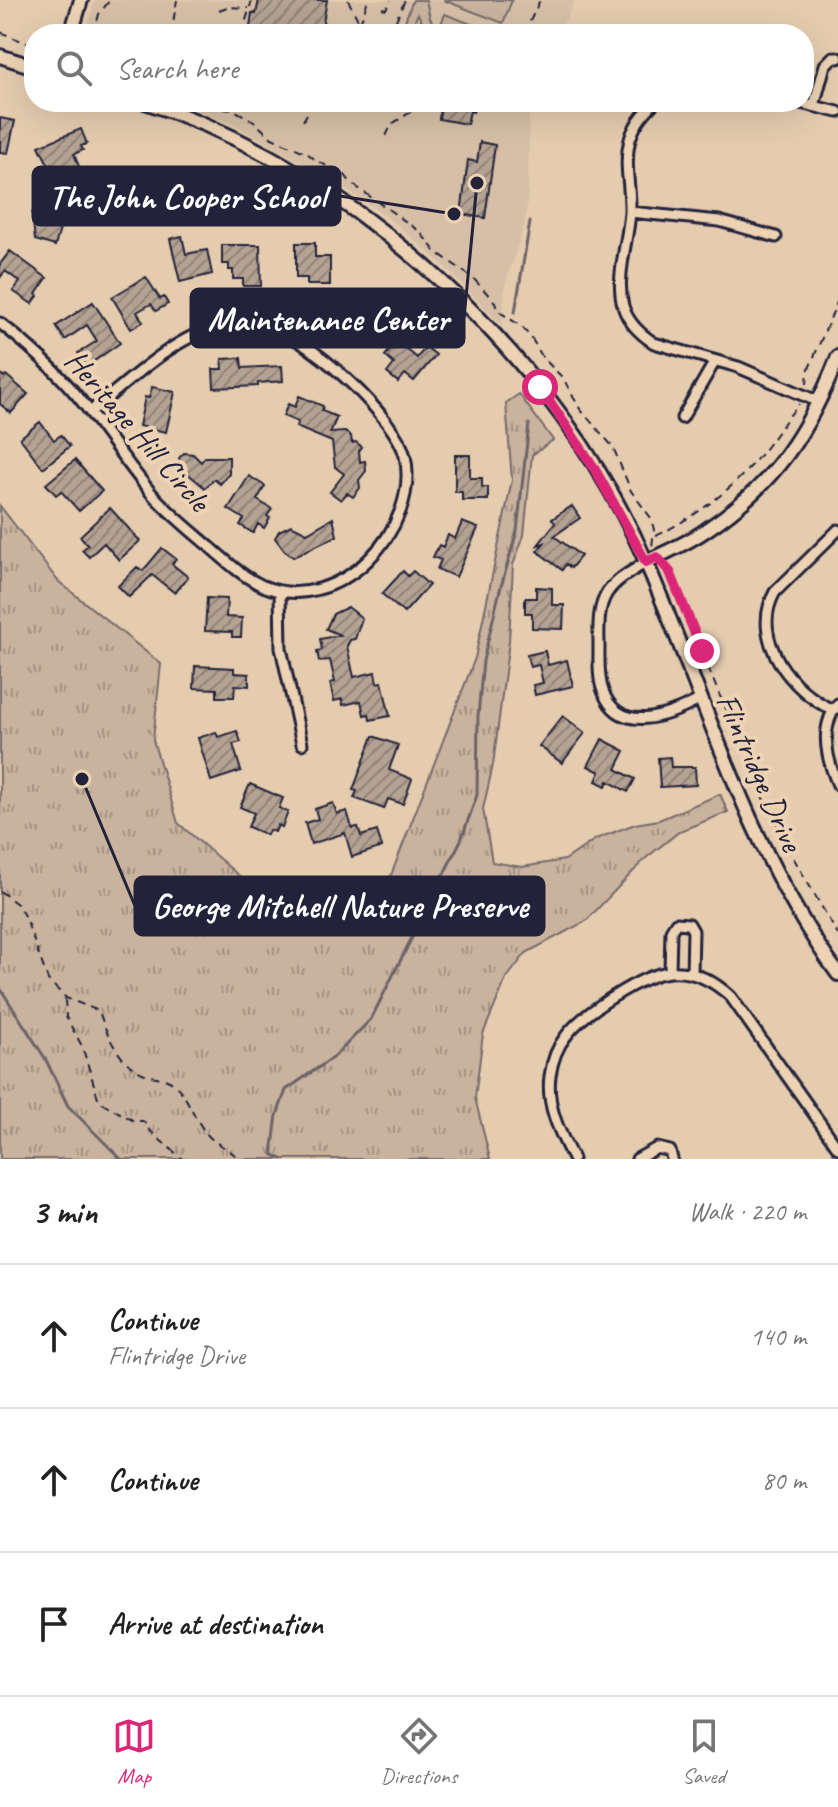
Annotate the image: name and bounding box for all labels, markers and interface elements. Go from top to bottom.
search box [24,24,814,112]
icon: search [52,46,96,90]
text: Search here [116,49,238,87]
callout: The John Cooper School [33,167,340,225]
text: The John Cooper School [48,175,331,218]
callout: Maintenance Center [191,289,464,347]
text: Maintenance Center [207,297,452,340]
street label: Heritage Hill Circle [56,341,221,522]
route start [522,369,558,405]
route end [684,633,720,669]
street label: Flintridge Drive [707,687,814,860]
callout: George Mitchell Nature Preserve [135,877,544,935]
text: George Mitchell Nature Preserve [152,884,531,927]
text: 3 min [32,1190,97,1233]
text: Walk · 220 m [689,1195,806,1228]
text: Continue [108,1301,198,1339]
icon: ahead [32,1314,76,1358]
text: 140 m [750,1320,806,1353]
text: Flintridge Drive [108,1339,245,1372]
icon: ahead [32,1458,76,1502]
text: Continue [108,1461,198,1499]
text: 80 m [762,1464,806,1497]
icon: arrive [32,1602,76,1646]
text: Arrive at destination [108,1605,323,1643]
tab: Map [112,1714,156,1790]
tab: Directions [381,1714,457,1790]
tab: Saved [682,1714,726,1790]

